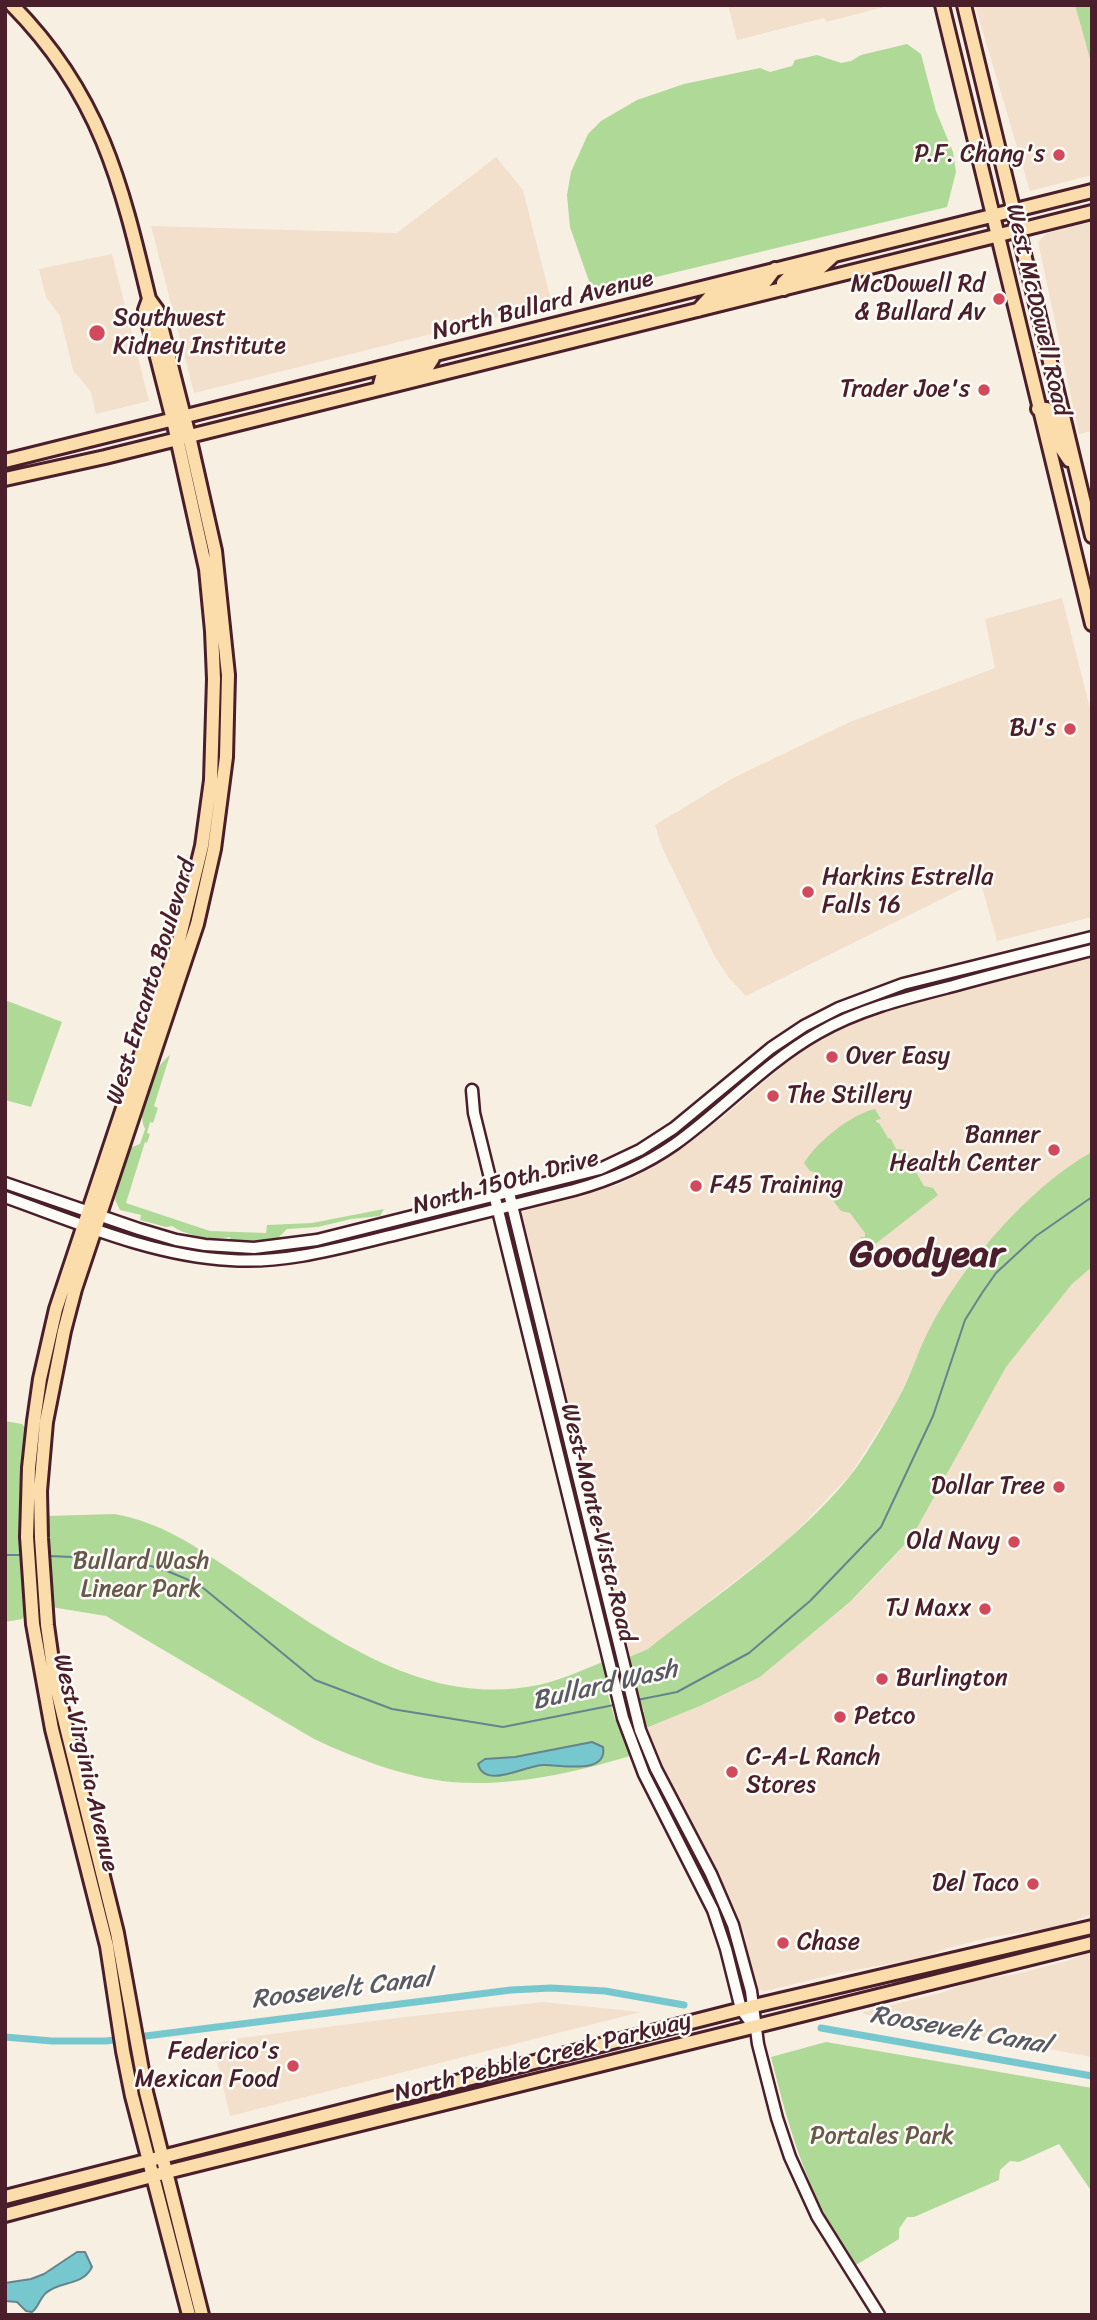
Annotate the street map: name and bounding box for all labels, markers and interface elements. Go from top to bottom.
place label: P.F. Chang's [914,141,1045,169]
marker: P.F. Chang's [1051,147,1067,163]
street label: West McDowell Road [999,201,1075,419]
street label: North Bullard Avenue [429,265,657,347]
place label: McDowell Rd & Bullard Av [851,271,985,327]
marker: McDowell Rd & Bullard Av [991,291,1007,307]
place label: Southwest Kidney Institute [113,305,286,361]
marker: Southwest Kidney Institute [87,323,107,343]
place label: Trader Joe's [840,376,970,404]
marker: Trader Joe's [976,382,992,398]
place label: BJ's [1010,715,1056,743]
marker: BJ's [1062,721,1078,737]
street label: West Encanto Boulevard [101,856,203,1108]
place label: Harkins Estrella Falls 16 [822,864,993,920]
marker: Harkins Estrella Falls 16 [800,884,816,900]
place label: Over Easy [846,1043,950,1071]
marker: Over Easy [824,1049,840,1065]
place label: The Stillery [787,1082,912,1110]
marker: The Stillery [765,1088,781,1104]
place label: Banner Health Center [890,1122,1040,1178]
marker: Banner Health Center [1046,1142,1062,1158]
street label: North 150th Drive [410,1144,602,1222]
place label: F45 Training [710,1172,843,1200]
marker: F45 Training [688,1178,704,1194]
district label: Goodyear [849,1233,1005,1279]
street label: West Monte Vista Road [553,1401,641,1645]
place label: Dollar Tree [931,1473,1045,1501]
marker: Dollar Tree [1051,1479,1067,1495]
place label: Old Navy [906,1528,1000,1556]
marker: Old Navy [1006,1534,1022,1550]
park label: Bullard Wash Linear Park [73,1548,209,1604]
place label: TJ Maxx [885,1595,971,1623]
marker: TJ Maxx [977,1601,993,1617]
street label: West Virginia Avenue [46,1651,124,1875]
water label: Bullard Wash [529,1654,681,1718]
place label: Burlington [896,1665,1008,1693]
marker: Burlington [874,1671,890,1687]
place label: Petco [854,1703,916,1731]
marker: Petco [832,1709,848,1725]
place label: C-A-L Ranch Stores [746,1744,880,1800]
marker: C-A-L Ranch Stores [724,1764,740,1780]
place label: Del Taco [932,1870,1019,1898]
marker: Del Taco [1025,1876,1041,1892]
place label: Chase [797,1929,860,1957]
marker: Chase [775,1935,791,1951]
water label: Roosevelt Canal [250,1963,434,2017]
water label: Roosevelt Canal [868,2000,1052,2062]
street label: North Pebble Creek Parkway [392,2007,694,2109]
place label: Federico's Mexican Food [135,2038,279,2094]
marker: Federico's Mexican Food [285,2058,301,2074]
park label: Portales Park [810,2123,954,2151]

